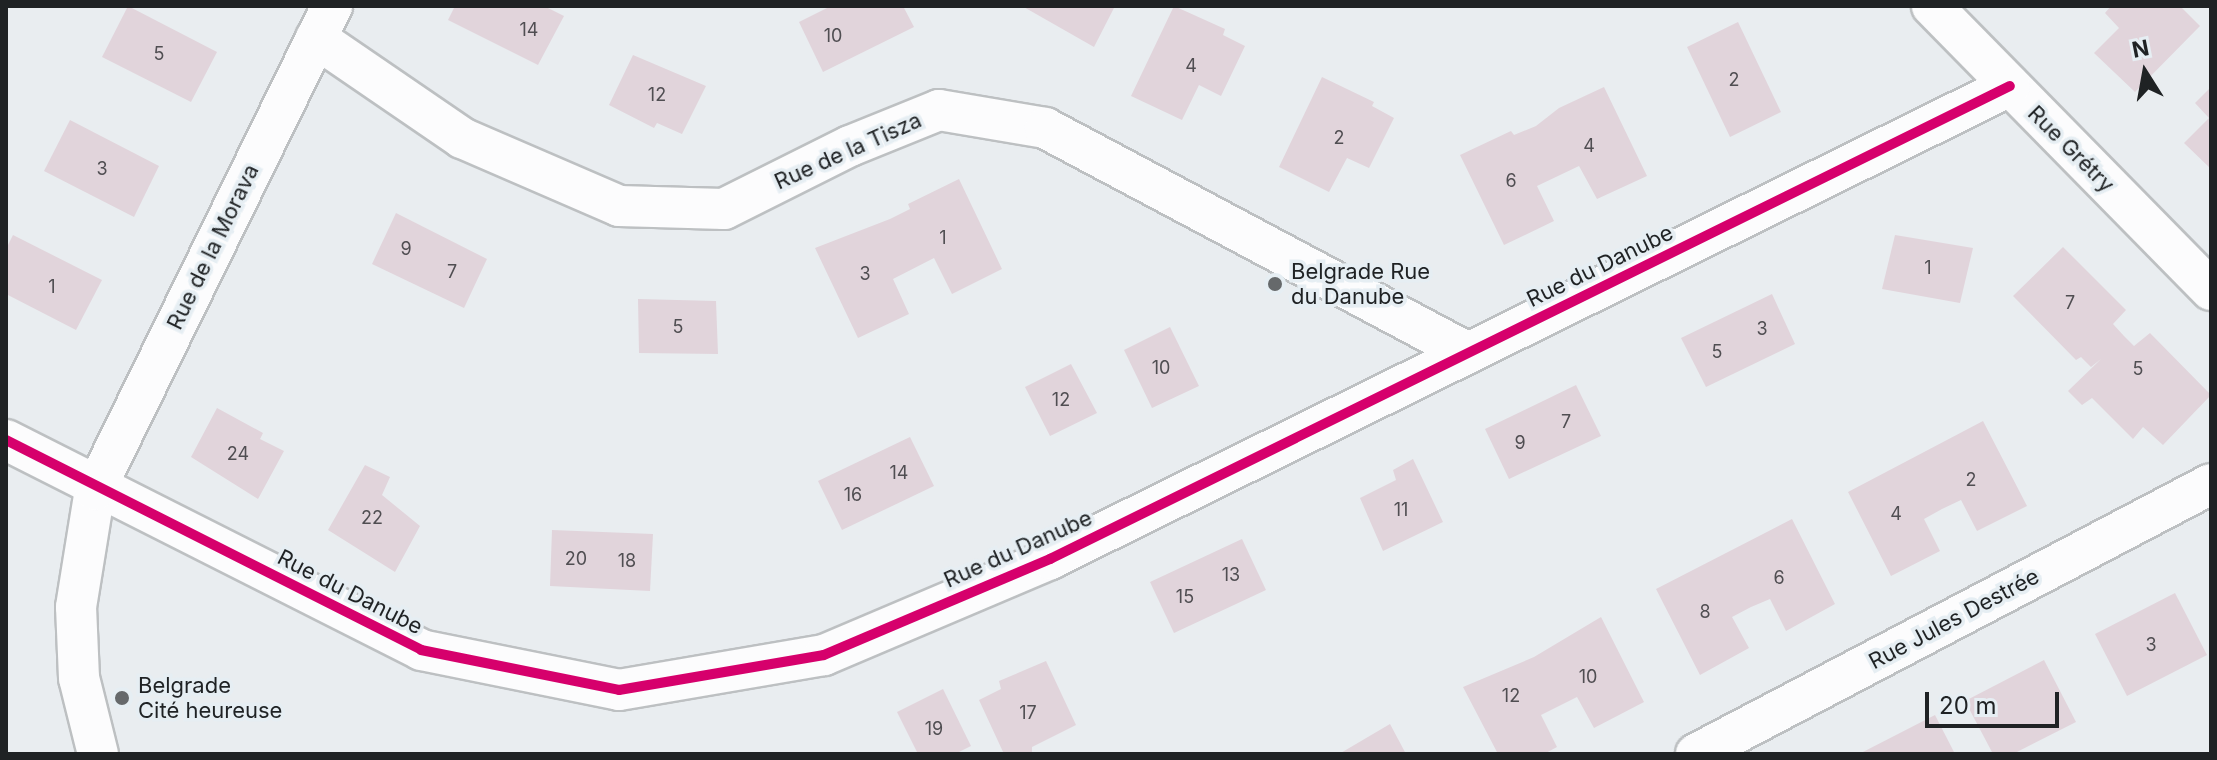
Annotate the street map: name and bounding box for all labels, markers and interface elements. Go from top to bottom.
house number: 14 [520,19,538,41]
house number: 10 [824,25,842,47]
north arrow [2105,32,2185,112]
text: N [2130,34,2151,63]
house number: 5 [154,43,164,65]
house number: 4 [1185,55,1197,77]
house number: 2 [1729,69,1739,91]
house number: 12 [648,84,666,106]
street label: Rue Grétry [2022,100,2120,198]
street label: Rue de la Tisza [770,107,926,195]
house number: 2 [1334,127,1344,149]
house number: 4 [1583,135,1595,157]
house number: 3 [96,158,108,180]
street label: Rue de la Morava [162,160,264,334]
house number: 6 [1505,170,1517,192]
street label: Rue du Danube [1523,219,1677,313]
house number: 1 [939,227,947,249]
house number: 9 [400,238,412,260]
house number: 1 [1924,257,1932,279]
place label: Belgrade Rue du Danube [1291,258,1430,310]
house number: 7 [447,261,457,283]
house number: 3 [859,263,871,285]
marker: Belgrade Rue du Danube [1266,275,1284,293]
house number: 1 [48,276,56,298]
house number: 7 [2065,292,2075,314]
house number: 5 [673,316,683,338]
house number: 3 [1756,318,1768,340]
house number: 5 [1712,341,1722,363]
house number: 10 [1152,357,1170,379]
house number: 5 [2133,358,2143,380]
house number: 12 [1052,389,1070,411]
house number: 7 [1561,411,1571,433]
house number: 9 [1514,432,1526,454]
house number: 24 [227,443,249,465]
house number: 14 [890,462,908,484]
house number: 2 [1966,469,1976,491]
house number: 16 [844,484,862,506]
house number: 11 [1394,499,1408,521]
house number: 4 [1890,503,1902,525]
street label: Rue du Danube [940,505,1096,593]
house number: 22 [361,507,383,529]
street label: Rue du Danube [273,544,427,640]
house number: 20 [565,548,587,570]
house number: 18 [618,550,636,572]
street label: Rue Jules Destrée [1864,563,2044,675]
house number: 13 [1222,564,1240,586]
house number: 6 [1773,567,1785,589]
house number: 15 [1176,586,1194,608]
house number: 8 [1699,601,1711,623]
house number: 3 [2145,634,2157,656]
house number: 10 [1579,666,1597,688]
place label: Belgrade Cité heureuse [138,672,282,724]
scale bar [1929,676,2063,726]
house number: 12 [1502,685,1520,707]
marker: Belgrade Cité heureuse [113,689,131,707]
text: 20 m [1939,691,1997,720]
house number: 17 [1019,702,1037,724]
house number: 19 [925,718,943,740]

